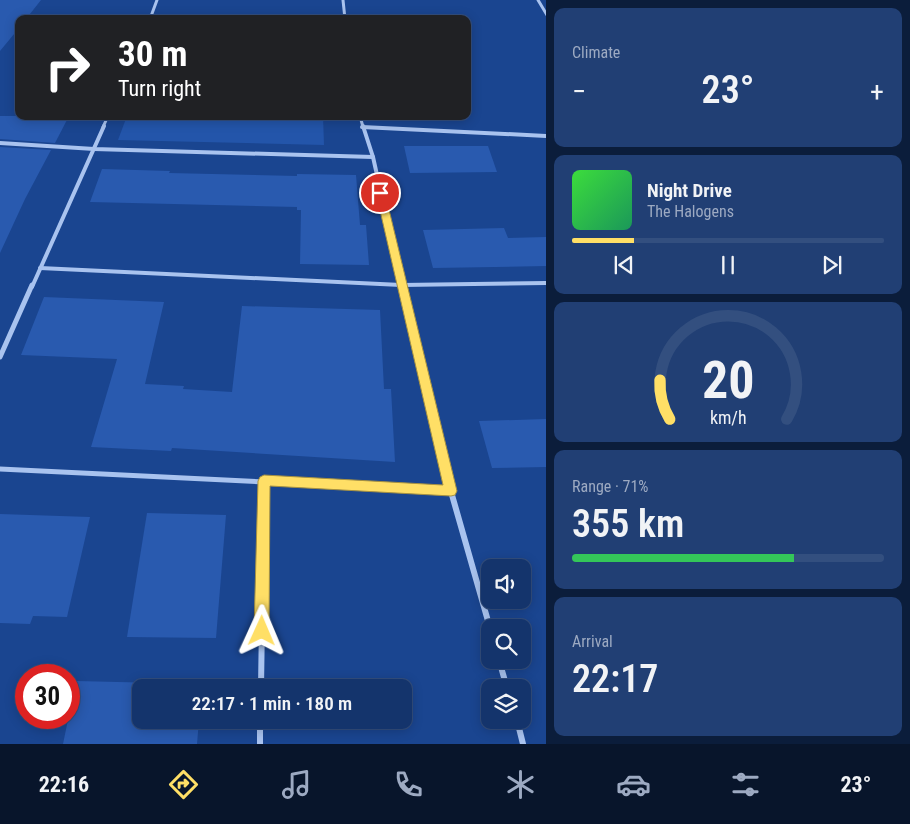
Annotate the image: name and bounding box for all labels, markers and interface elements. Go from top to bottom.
text: 30 m [118,34,187,75]
icon: right [35,35,100,100]
text: Climate [572,43,620,62]
text: 23° [702,68,754,112]
text: − [572,75,586,108]
text: + [870,75,884,108]
text: Turn right [118,76,201,101]
pin [359,172,401,214]
icon: arrive [366,179,394,207]
text: Night Drive [647,179,732,202]
text: The Halogens [647,202,734,221]
icon: previous [610,251,638,279]
icon: pause [714,251,742,279]
icon: next [818,251,846,279]
text: 20 [702,350,754,411]
text: km/h [710,407,746,428]
text: Range · 71% [572,477,648,496]
text: 355 km [572,502,684,546]
map controls [481,559,531,729]
button: sound [481,559,531,609]
position arrow [235,604,287,656]
button: search [481,619,531,669]
text: Arrival [572,632,613,651]
text: 22:17 [572,657,658,701]
speed limit sign: 30 [15,664,80,729]
button: layers [481,679,531,729]
text: 22:17 · 1 min · 180 m [192,692,352,715]
icon: directions [166,767,201,802]
icon: music [279,767,314,802]
icon: phone [391,767,426,802]
icon: climate [503,767,538,802]
icon: car [616,767,651,802]
icon: filters [728,767,763,802]
text: 22:16 [39,772,89,797]
text: 23° [840,772,871,797]

